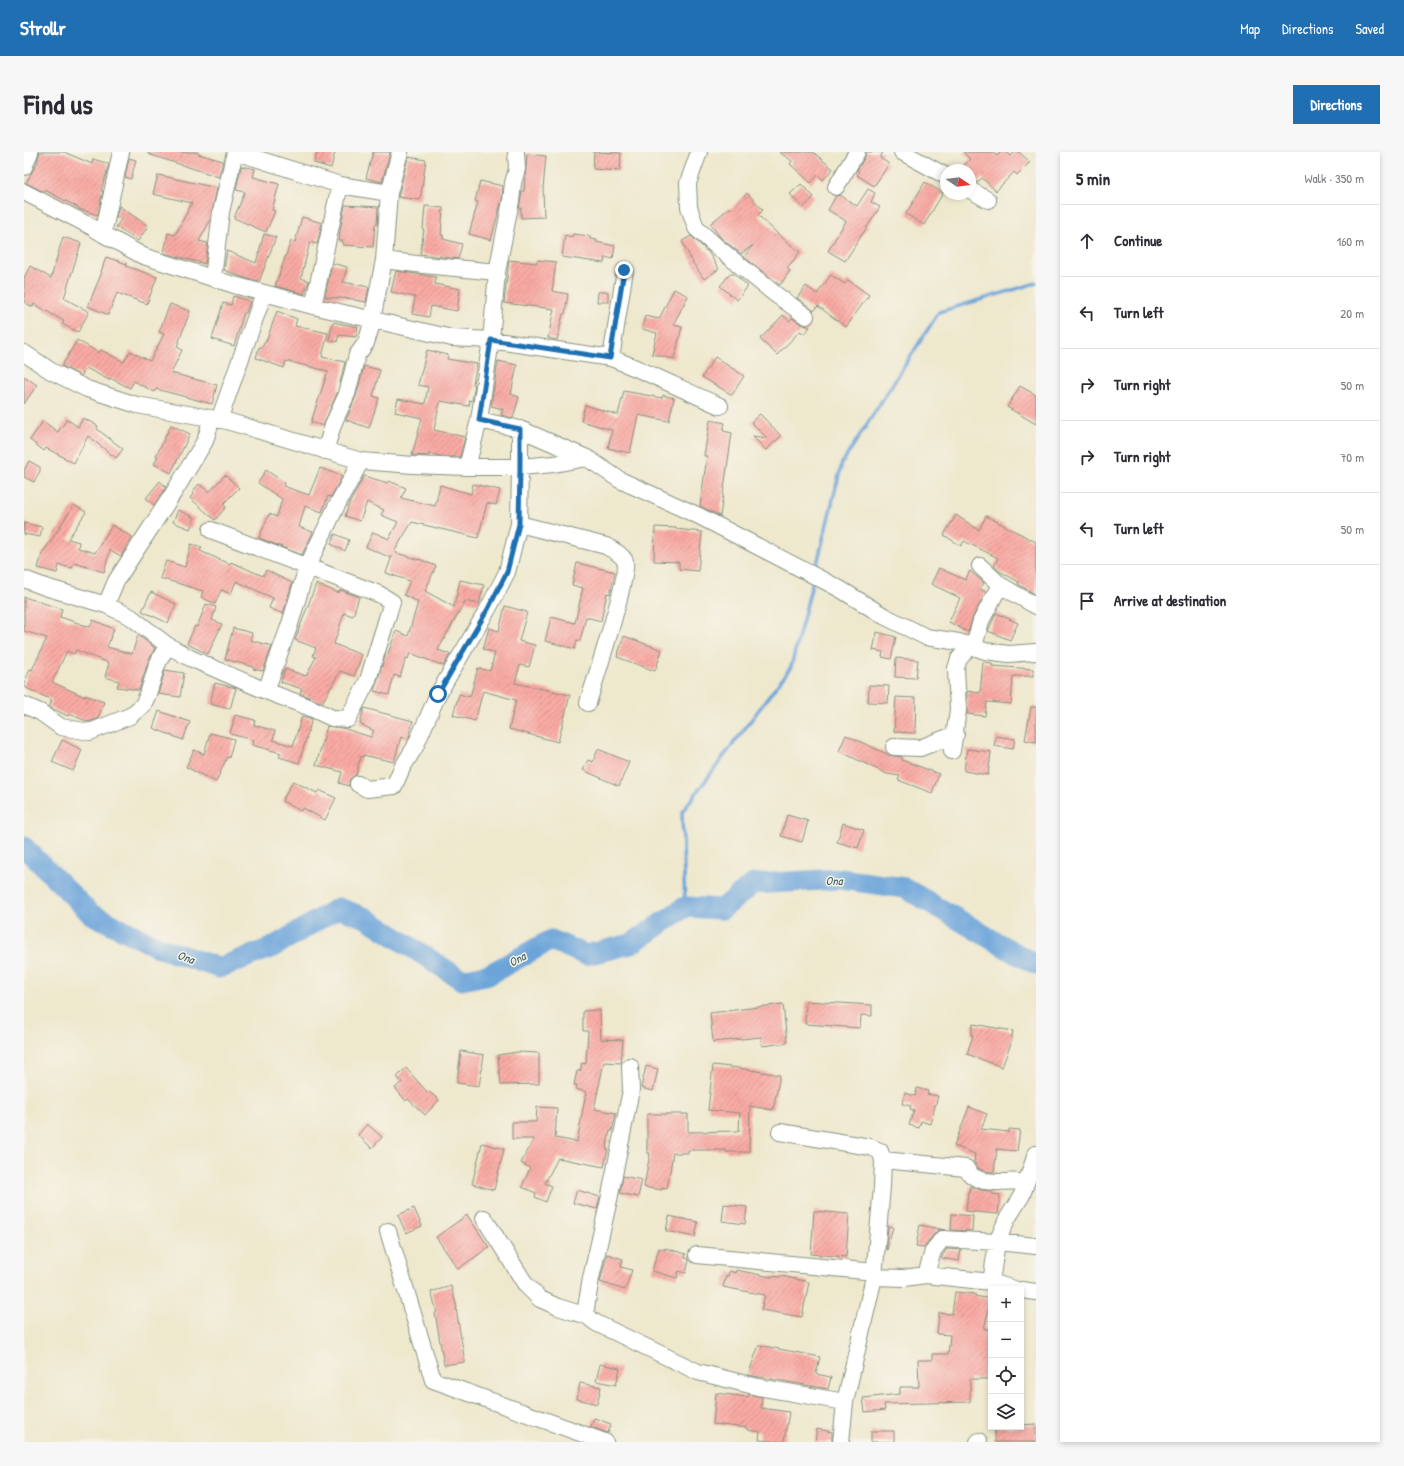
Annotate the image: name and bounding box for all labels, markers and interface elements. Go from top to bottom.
text: Strollr [20,15,66,41]
text: Map [1240,19,1260,38]
text: Directions [1282,19,1333,38]
text: Saved [1355,19,1384,38]
text: Find us [24,85,93,123]
button: Directions [1293,85,1380,124]
north arrow [940,164,976,200]
text: 5 min [1076,167,1110,190]
text: Walk · 350 m [1304,169,1364,187]
icon: ahead [1076,230,1098,252]
text: Continue [1114,230,1162,251]
text: 160 m [1336,232,1364,250]
route end [615,261,633,279]
icon: left [1076,302,1098,324]
text: Turn left [1114,302,1164,323]
text: 20 m [1340,304,1364,322]
icon: right [1076,374,1098,396]
text: Turn right [1114,374,1170,395]
text: 50 m [1341,376,1364,394]
icon: right [1076,446,1098,468]
text: Turn right [1114,446,1170,467]
text: 70 m [1340,448,1364,466]
icon: left [1076,518,1098,540]
text: Turn left [1114,518,1164,539]
text: 50 m [1341,520,1364,538]
icon: arrive [1076,590,1098,612]
text: Arrive at destination [1114,590,1226,611]
route start [429,685,447,703]
water label: Ona [826,872,844,889]
water label: Ona [175,946,198,968]
water label: Ona [506,947,530,971]
map controls [988,1286,1024,1430]
button: + [988,1286,1024,1322]
button: − [988,1322,1024,1358]
button: locate [988,1358,1024,1394]
button: layers [988,1394,1024,1430]

